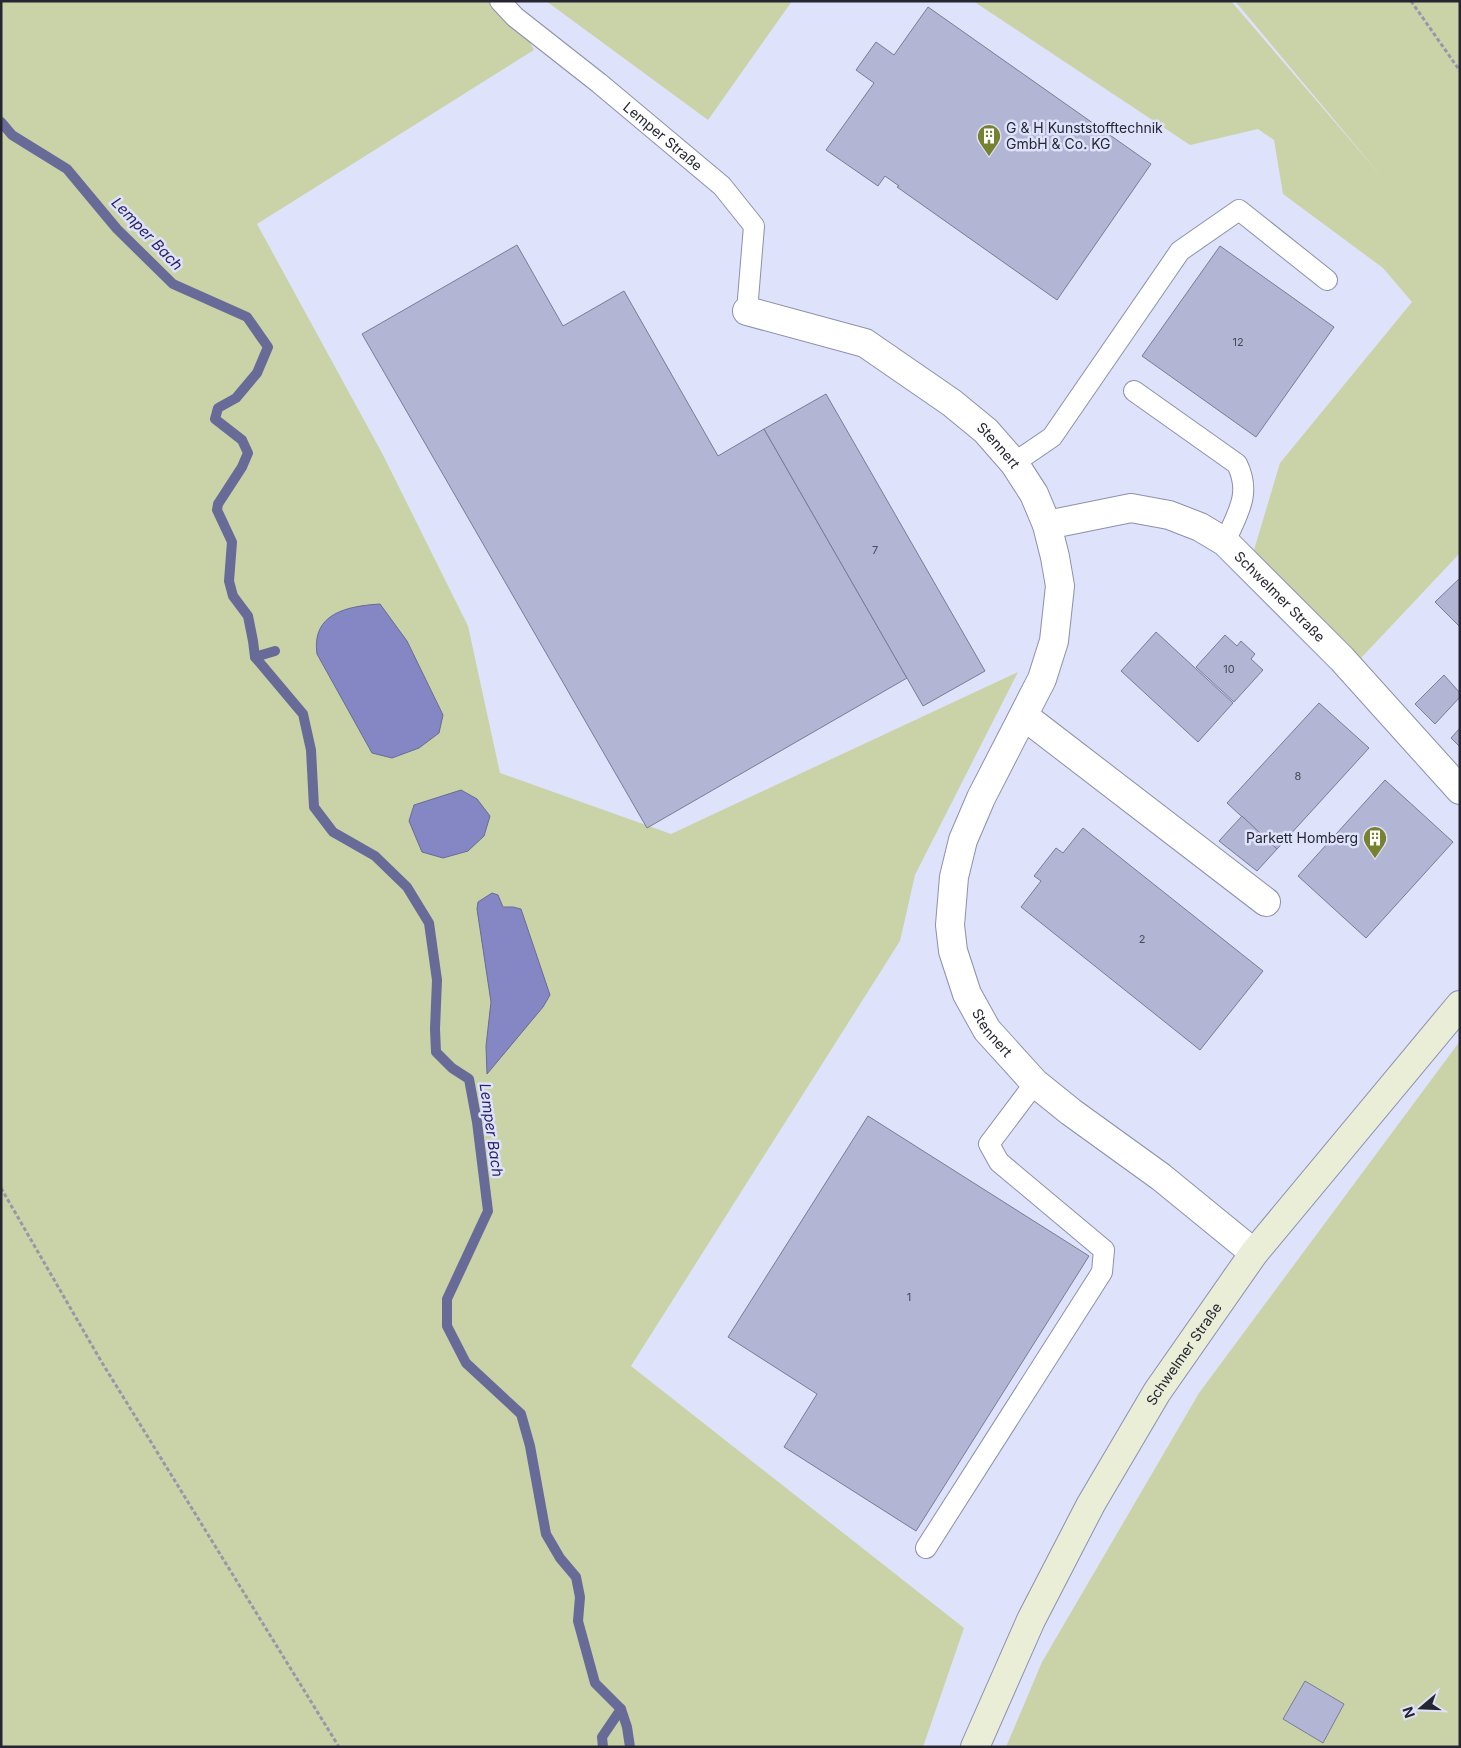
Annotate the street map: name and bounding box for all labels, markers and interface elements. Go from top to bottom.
street label: Lemper Straße [620,98,706,174]
place label: G & H Kunststofftechnik GmbH & Co. KG [1006,119,1163,152]
building icon: G & H Kunststofftechnik GmbH & Co. KG [976,123,1002,157]
water label: Lemper Bach [108,193,187,274]
house number: 12 [1232,335,1244,349]
street label: Stennert [974,418,1024,472]
house number: 7 [872,543,878,557]
street label: Schwelmer Straße [1231,547,1329,645]
house number: 10 [1223,662,1235,676]
house number: 8 [1295,769,1302,783]
building icon: Parkett Homberg [1362,825,1388,859]
place label: Parkett Homberg [1246,829,1358,846]
house number: 2 [1139,932,1145,946]
street label: Stennert [969,1005,1016,1060]
water label: Lemper Bach [476,1082,507,1178]
house number: 1 [907,1290,911,1304]
street label: Schwelmer Straße [1142,1299,1225,1408]
north arrow [1396,1683,1446,1733]
text: N [1398,1705,1418,1720]

